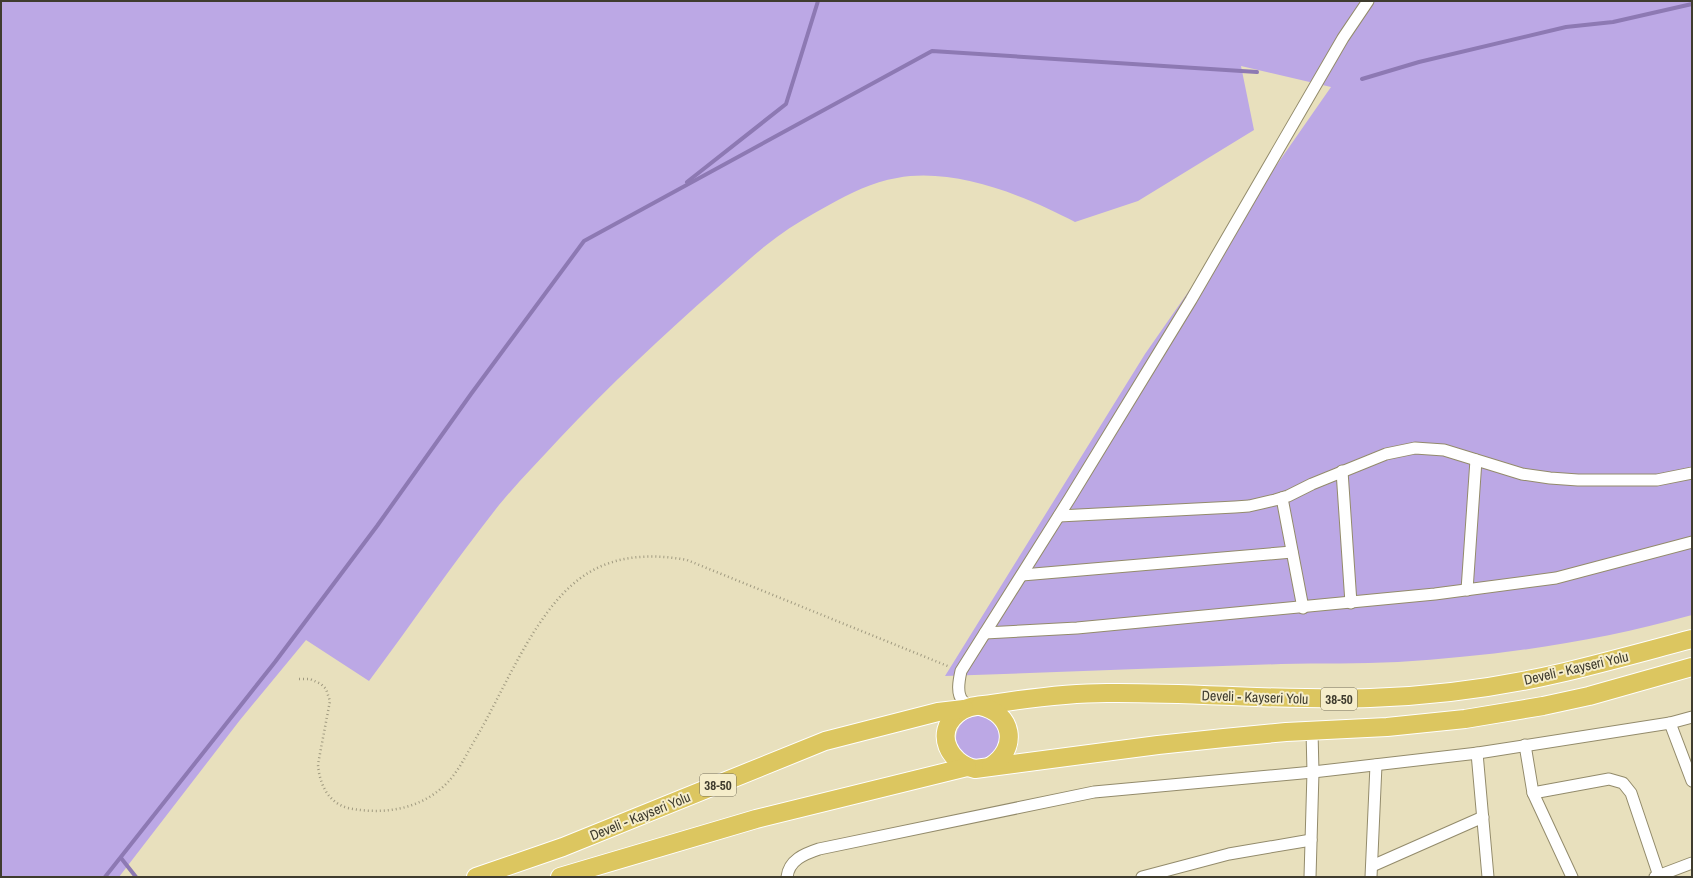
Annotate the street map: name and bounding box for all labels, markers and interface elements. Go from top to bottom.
street label: Develi - Kayseri Yolu [1522,647,1630,689]
street label: Develi - Kayseri Yolu [1201,686,1309,708]
road number: 38-50 [1321,688,1357,710]
road number: 38-50 [700,774,736,796]
street label: Develi - Kayseri Yolu [587,788,693,844]

